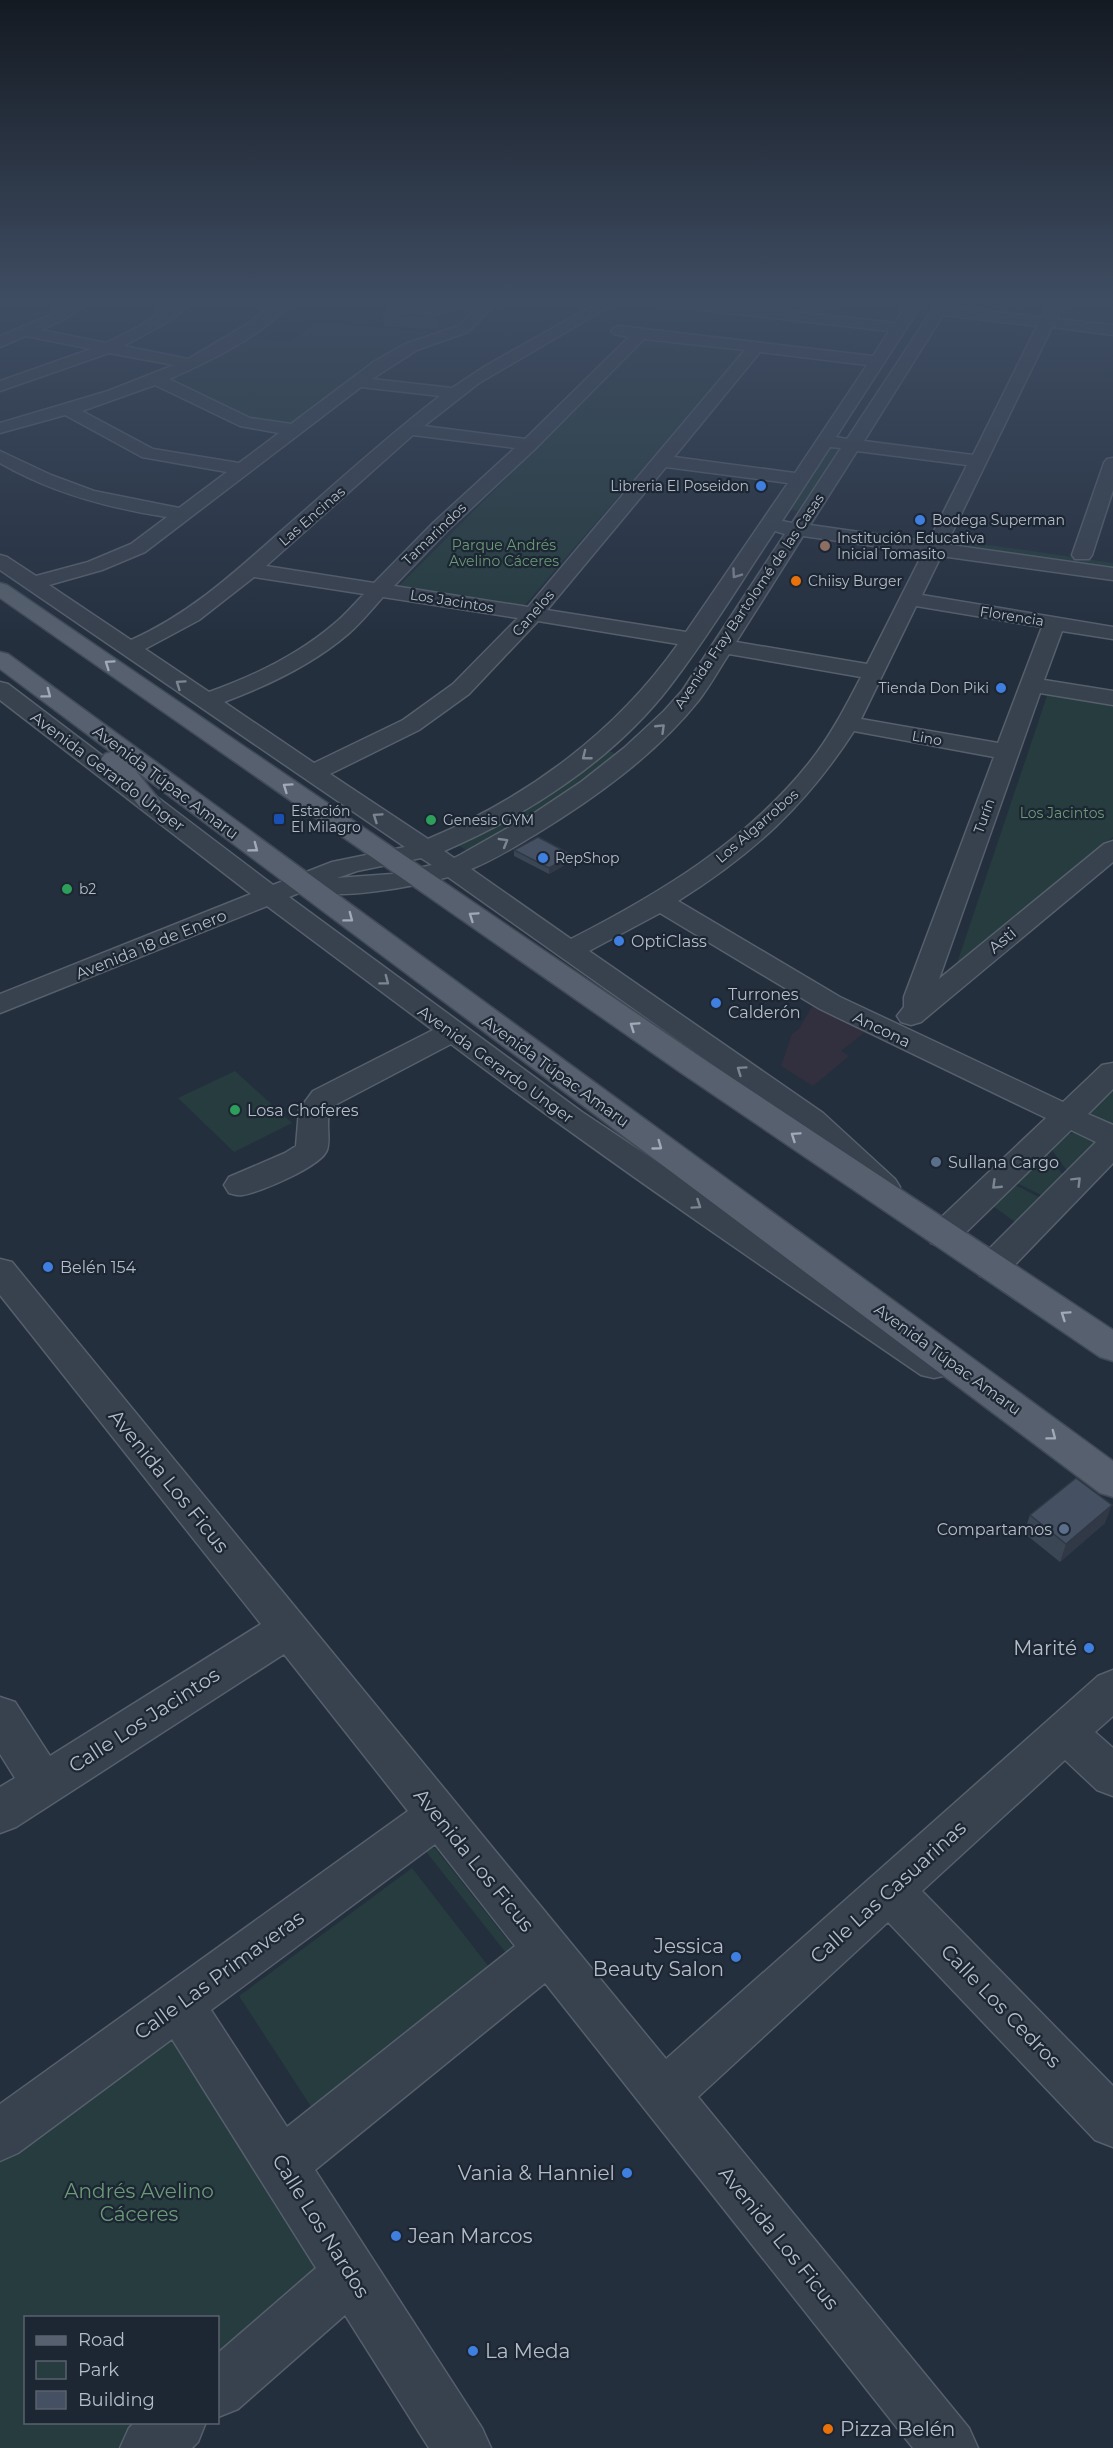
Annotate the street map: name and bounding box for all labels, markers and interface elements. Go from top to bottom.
place label: Libreria El Poseidon [610,477,749,495]
marker: Libreria El Poseidon [754,479,768,493]
street label: Las Encinas [275,482,349,550]
street label: Avenida Fray Bartolomé de las Casas [670,490,828,712]
street label: Tamarindos [398,499,470,569]
place label: Bodega Superman [932,511,1065,529]
marker: Bodega Superman [913,513,927,527]
place label: Institución Educativa Inicial Tomasito [837,529,985,563]
park label: Parque Andrés Avelino Cáceres [449,536,559,570]
marker: Institución Educativa Inicial Tomasito [818,539,832,553]
one-way arrow [732,567,743,578]
place label: Chiisy Burger [808,572,902,590]
marker: Chiisy Burger [789,574,803,588]
street label: Los Jacintos [409,585,495,617]
street label: Canelos [508,586,558,640]
street label: Florencia [979,602,1045,630]
one-way arrow [105,660,116,671]
place label: Tienda Don Piki [878,679,989,697]
one-way arrow [176,680,187,691]
marker: Tienda Don Piki [994,681,1008,695]
one-way arrow [40,687,51,698]
street label: Avenida Gerardo Unger [27,707,188,836]
street label: Avenida Túpac Amaru [89,722,242,843]
one-way arrow [654,724,664,735]
street label: Lino [911,727,944,750]
one-way arrow [582,748,593,759]
one-way arrow [282,783,293,794]
street label: Los Algarrobos [712,785,802,867]
street label: Turín [969,796,999,836]
place label: Estación El Milagro [291,802,361,836]
park label: Los Jacintos [1020,804,1105,822]
place label: Genesis GYM [443,811,534,829]
marker: Estación El Milagro [272,812,286,826]
one-way arrow [372,813,383,824]
marker: Genesis GYM [424,813,438,827]
one-way arrow [498,838,508,850]
one-way arrow [248,841,259,852]
place label: RepShop [555,849,619,867]
marker: RepShop [536,851,550,865]
place label: b2 [79,880,96,898]
marker: b2 [60,882,74,896]
street label: Avenida 18 de Enero [73,905,229,983]
one-way arrow [343,911,354,922]
one-way arrow [469,912,480,923]
street label: Asti [985,923,1020,957]
place label: OptiClass [631,932,707,951]
marker: OptiClass [612,934,626,948]
one-way arrow [378,974,389,985]
place label: Turrones Calderón [728,985,801,1022]
marker: Turrones Calderón [709,996,723,1010]
street label: Avenida Gerardo Unger [414,1002,577,1127]
street label: Ancona [850,1007,914,1051]
street label: Avenida Túpac Amaru [479,1012,633,1131]
one-way arrow [630,1022,641,1033]
one-way arrow [737,1066,748,1077]
place label: Losa Choferes [247,1101,359,1120]
marker: Losa Choferes [228,1103,242,1117]
one-way arrow [791,1132,802,1143]
one-way arrow [651,1139,662,1150]
place label: Sullana Cargo [948,1153,1059,1172]
marker: Sullana Cargo [929,1155,943,1169]
one-way arrow [1070,1177,1081,1188]
one-way arrow [992,1178,1003,1189]
one-way arrow [690,1198,701,1209]
place label: Belén 154 [60,1258,137,1277]
marker: Belén 154 [41,1260,55,1274]
street label: Avenida Túpac Amaru [871,1300,1025,1419]
one-way arrow [1060,1312,1071,1323]
street label: Avenida Los Ficus [104,1404,234,1558]
one-way arrow [1045,1429,1056,1440]
place label: Compartamos [937,1520,1052,1539]
marker: Compartamos [1057,1522,1071,1536]
place label: Marité [1013,1636,1077,1660]
marker: Marité [1082,1641,1096,1655]
street label: Calle Los Jacintos [64,1662,224,1778]
street label: Avenida Los Ficus [409,1783,539,1937]
street label: Calle Las Casuarinas [805,1815,971,1968]
street label: Calle Las Primaveras [129,1905,309,2045]
place label: Jessica Beauty Salon [593,1934,724,1981]
street label: Calle Los Cedros [936,1939,1066,2073]
marker: Jessica Beauty Salon [729,1950,743,1964]
street label: Calle Los Nardos [267,2150,375,2302]
place label: Vania & Hanniel [458,2161,615,2185]
street label: Avenida Los Ficus [714,2161,844,2315]
marker: Vania & Hanniel [620,2166,634,2180]
park label: Andrés Avelino Cáceres [64,2179,214,2226]
place label: Jean Marcos [407,2224,533,2248]
marker: Jean Marcos [389,2229,403,2243]
legend [24,2316,219,2424]
text: Road [78,2329,125,2351]
place label: La Meda [485,2339,570,2363]
marker: La Meda [466,2344,480,2358]
text: Park [78,2359,119,2381]
text: Building [78,2389,155,2411]
place label: Pizza Belén [840,2417,955,2441]
marker: Pizza Belén [821,2422,835,2436]

